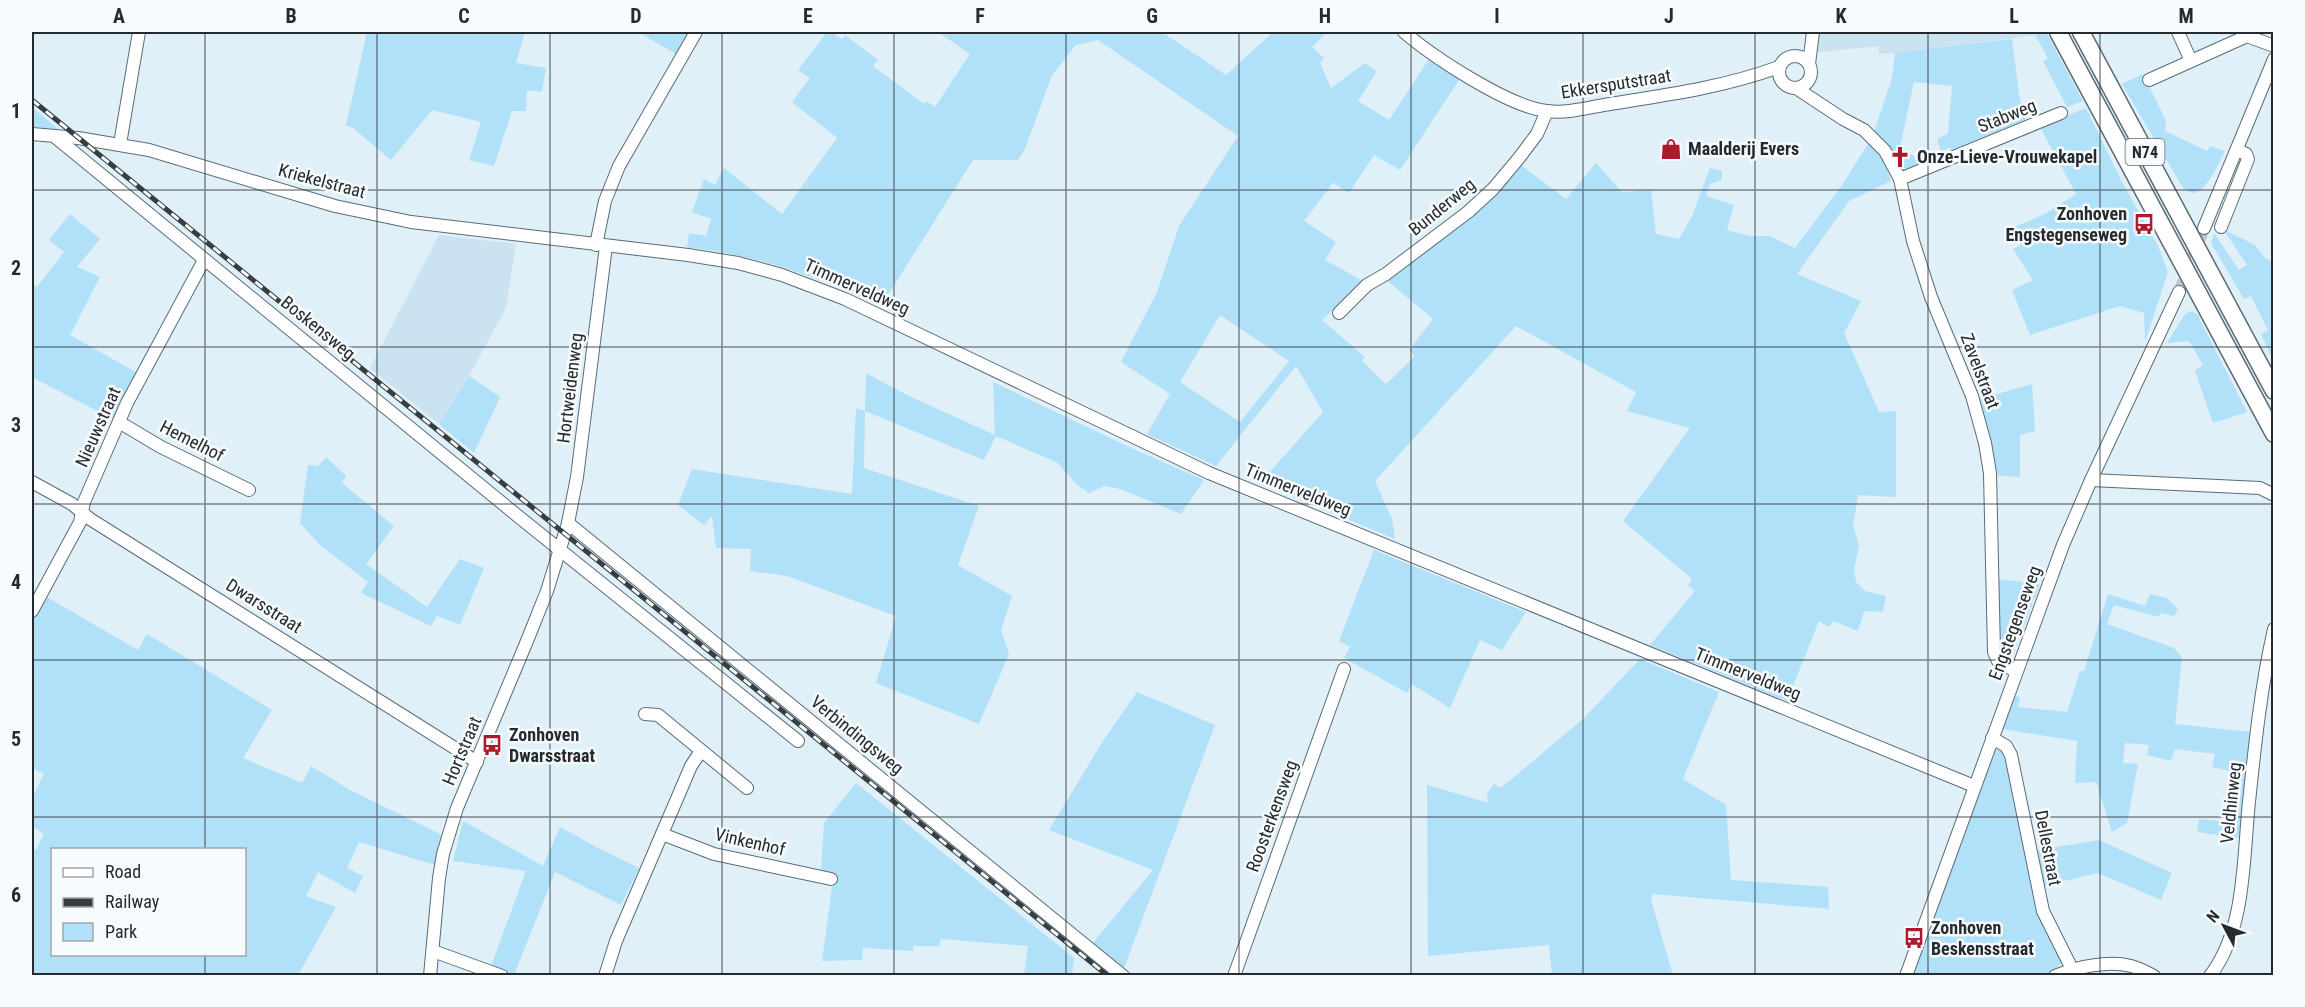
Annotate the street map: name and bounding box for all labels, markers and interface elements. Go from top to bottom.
text: A [113,4,125,28]
text: B [285,4,297,28]
text: C [458,4,470,28]
text: D [630,4,642,28]
text: E [803,4,813,28]
text: F [975,4,985,28]
text: G [1146,4,1158,28]
text: H [1319,4,1331,28]
text: I [1494,4,1500,28]
text: J [1664,4,1674,28]
text: K [1835,4,1847,28]
text: L [2009,4,2019,28]
text: M [2178,4,2194,28]
street label: Ekkersputstraat [1559,64,1673,103]
street label: Stabweg [1975,94,2039,137]
text: 1 [11,99,21,123]
shop icon: Maalderij Evers [1659,137,1683,161]
place label: Maalderij Evers [1688,138,1799,159]
road number: N74 [2126,139,2164,165]
church icon: Onze-Lieve-Vrouwekapel [1888,145,1912,169]
place label: Onze-Lieve-Vrouwekapel [1917,146,2097,167]
street label: Kriekelstraat [276,159,368,202]
street label: Bunderweg [1404,174,1479,240]
place label: Zonhoven Engstegenseweg [2006,203,2127,245]
bus stop icon: Zonhoven Engstegenseweg [2132,212,2156,236]
street label: Timmerveldweg [801,254,913,319]
text: 2 [11,256,21,280]
street label: Boskensweg [277,291,360,364]
street label: Zavelstraat [1956,330,2004,412]
street label: Hortweidenweg [552,332,587,444]
street label: Nieuwstraat [71,384,124,470]
text: 3 [11,413,21,437]
street label: Hemelhof [157,416,228,466]
street label: Timmerveldweg [1242,459,1354,520]
street label: Engstegenseweg [1984,563,2045,683]
text: 4 [11,570,21,594]
street label: Dwarsstraat [222,574,306,637]
street label: Timmerveldweg [1692,643,1804,704]
street label: Verbindingsweg [807,691,908,778]
street label: Hortstraat [438,713,485,788]
place label: Zonhoven Dwarsstraat [509,724,596,766]
text: 5 [11,727,21,751]
bus stop icon: Zonhoven Dwarsstraat [480,733,504,757]
street label: Roosterkensweg [1242,757,1301,875]
street label: Veldhinweg [2216,761,2245,845]
street label: Dellestraat [2031,808,2066,888]
street label: Vinkenhof [713,823,788,860]
legend [51,848,246,956]
text: Road [105,861,141,882]
text: 6 [11,883,21,907]
text: Railway [105,891,160,912]
north arrow [2194,896,2254,956]
text: N [2203,907,2223,926]
place label: Zonhoven Beskensstraat [1931,917,2034,959]
text: Park [105,921,137,942]
bus stop icon: Zonhoven Beskensstraat [1902,926,1926,950]

